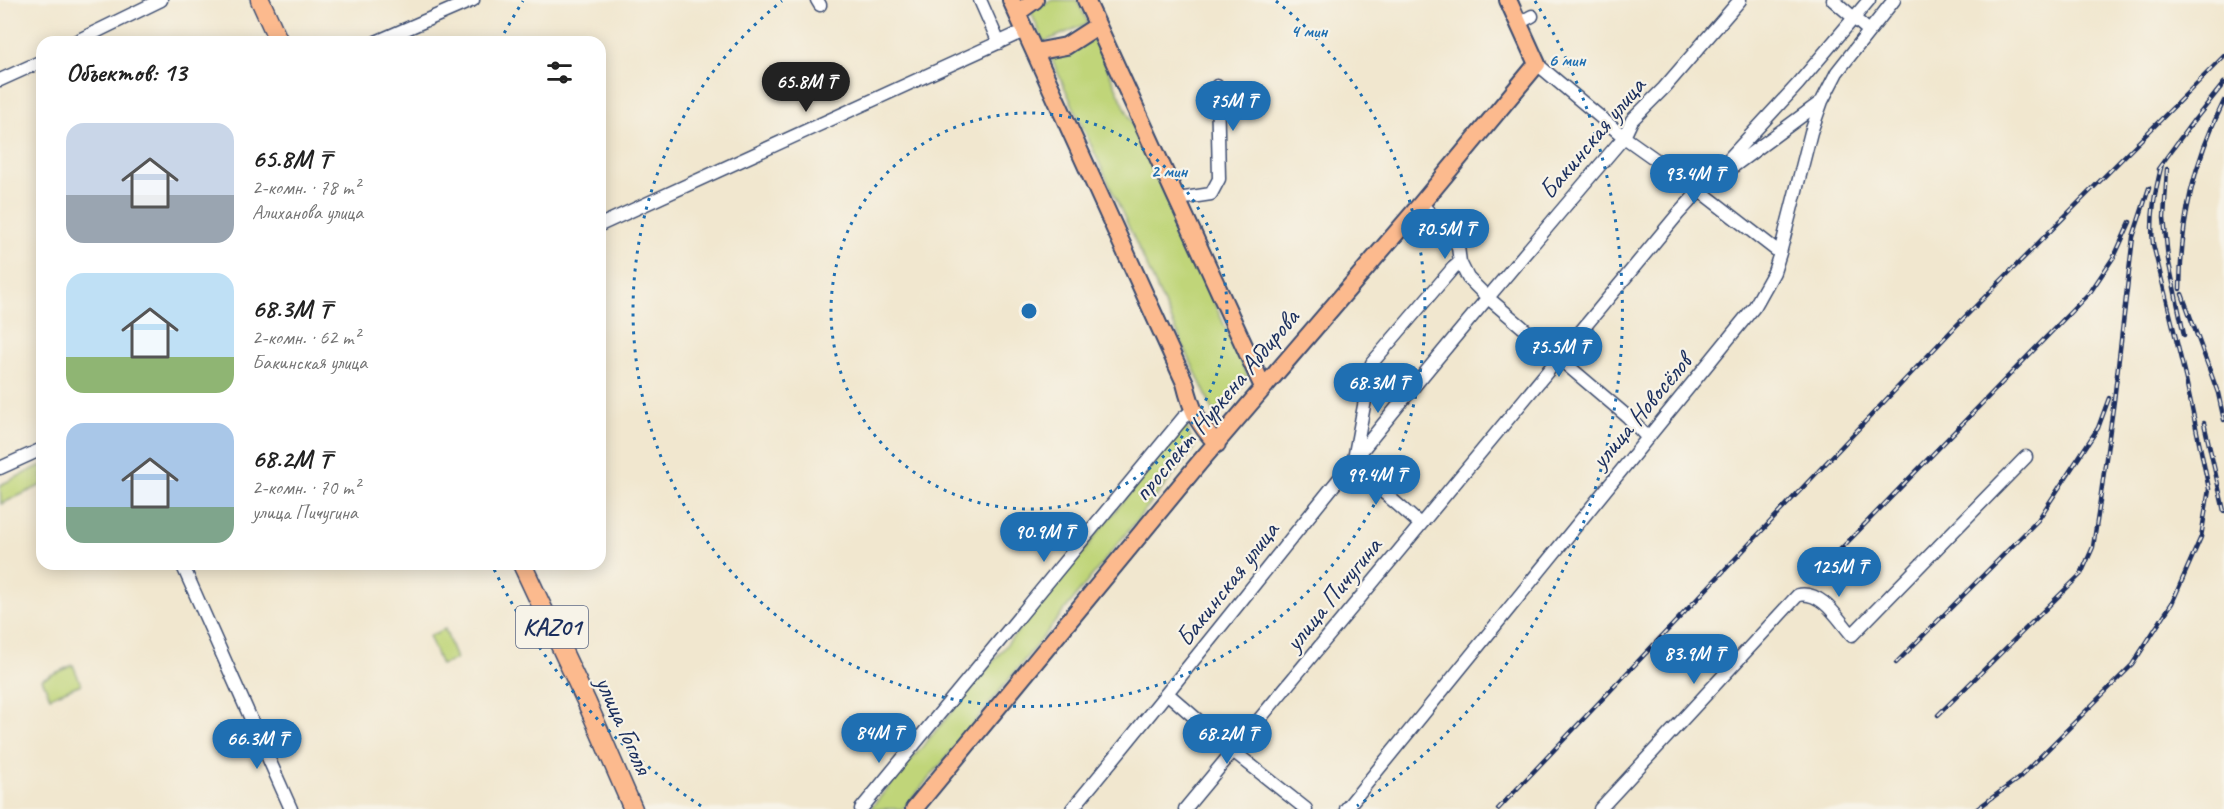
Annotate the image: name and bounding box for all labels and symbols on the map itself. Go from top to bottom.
text: 4 мин [1291,20,1328,42]
text: 6 мин [1549,49,1586,71]
pin: 65.8M ₸ [751,62,861,113]
street label: Бакинская улица [1531,69,1654,206]
pin: 75M ₸ [1191,81,1275,132]
pin: 93.4M ₸ [1639,154,1749,205]
text: 2 мин [1151,160,1188,182]
pin: 70.5M ₸ [1390,209,1500,260]
centre of rings [1019,301,1039,321]
street label: проспект Нуркена Абдирова [1126,301,1307,508]
pin: 75.5M ₸ [1504,327,1614,378]
street label: улица Новосёлов [1582,343,1702,477]
pin: 68.3M ₸ [1323,363,1433,414]
pin: 99.4M ₸ [1321,455,1431,506]
pin: 90.9M ₸ [989,512,1099,563]
street label: Бакинская улица [1168,514,1287,653]
street label: улица Пичугина [1276,529,1390,659]
pin: 125M ₸ [1790,547,1888,598]
road number: KАZ01 [516,606,588,648]
pin: 83.9M ₸ [1639,634,1749,685]
street label: улица Гоголя [587,669,661,781]
pin: 84M ₸ [837,713,921,764]
pin: 68.2M ₸ [1172,714,1282,765]
pin: 66.3M ₸ [202,719,312,770]

